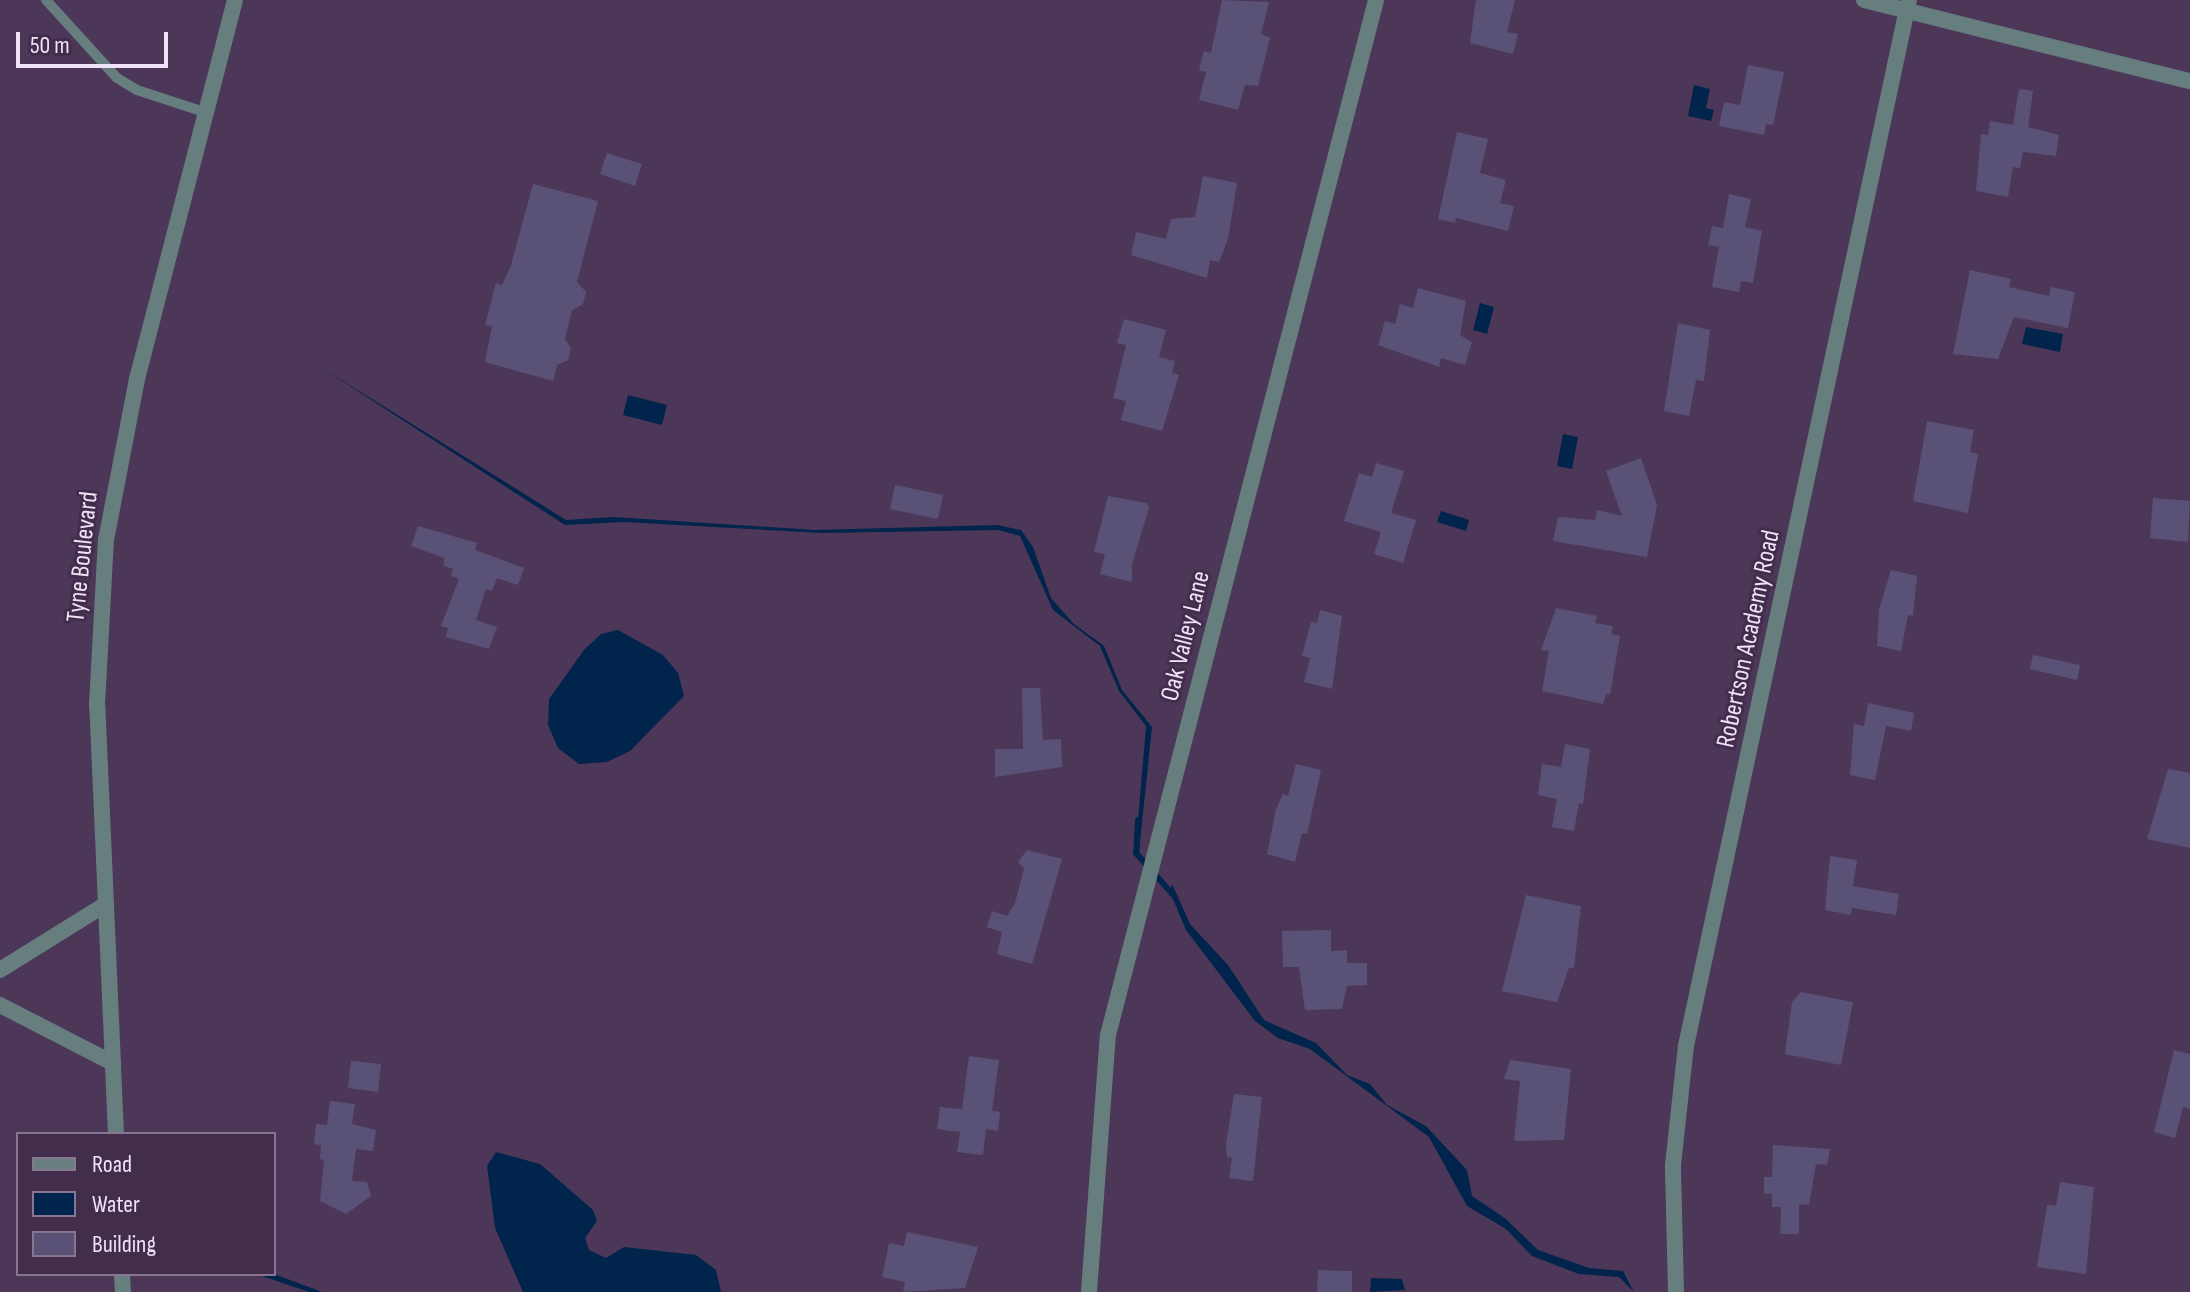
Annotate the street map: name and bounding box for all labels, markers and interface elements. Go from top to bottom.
scale bar [20,16,172,66]
text: 50 m [30,31,70,60]
street label: Tyne Boulevard [61,490,105,624]
street label: Robertson Academy Road [1711,527,1787,751]
street label: Oak Valley Lane [1155,568,1217,704]
legend [16,1132,276,1276]
text: Road [92,1150,132,1179]
text: Water [92,1190,140,1219]
text: Building [92,1230,156,1259]

